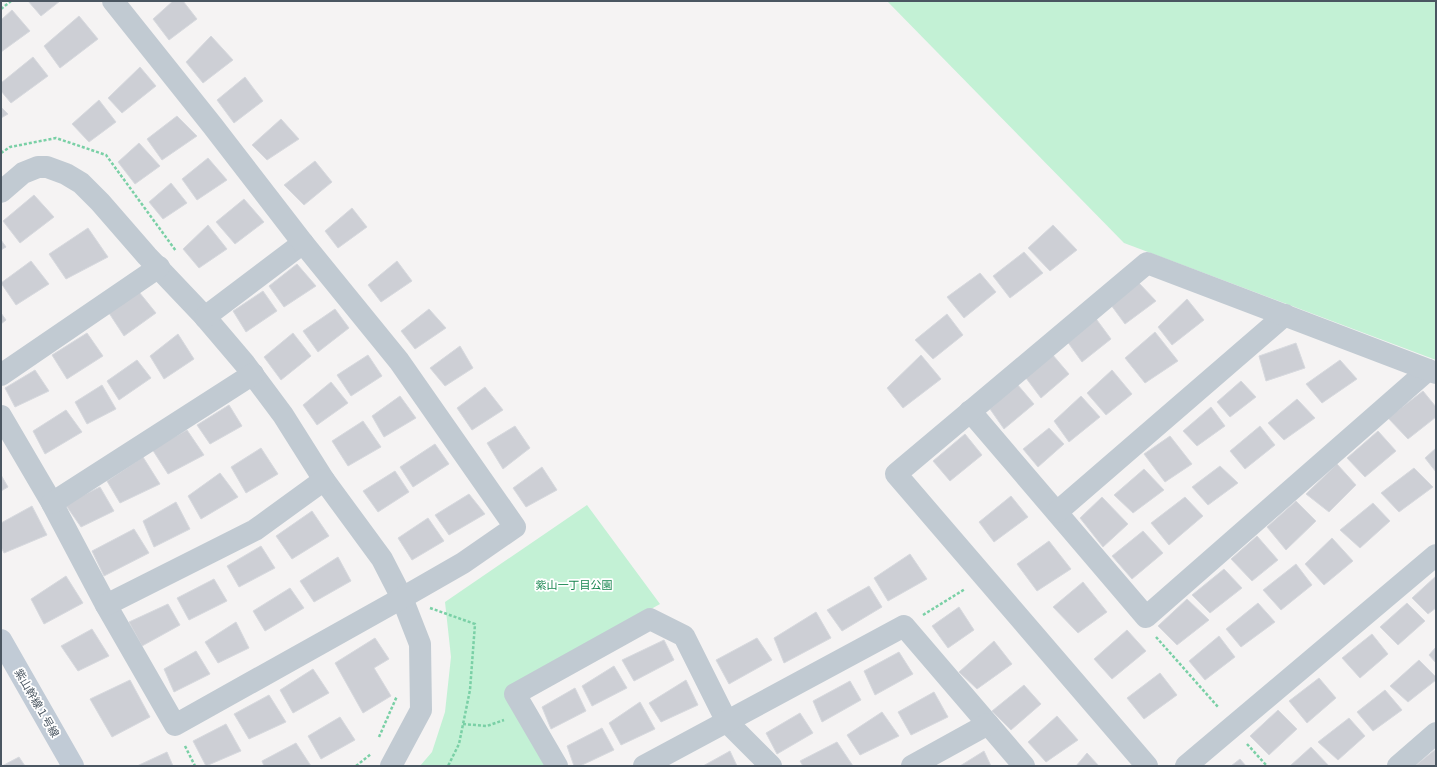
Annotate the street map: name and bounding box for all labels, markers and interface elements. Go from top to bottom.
park label: 紫山一丁目公園 [536,578,613,592]
street label: 紫山幹線１号線 [12,666,62,740]

